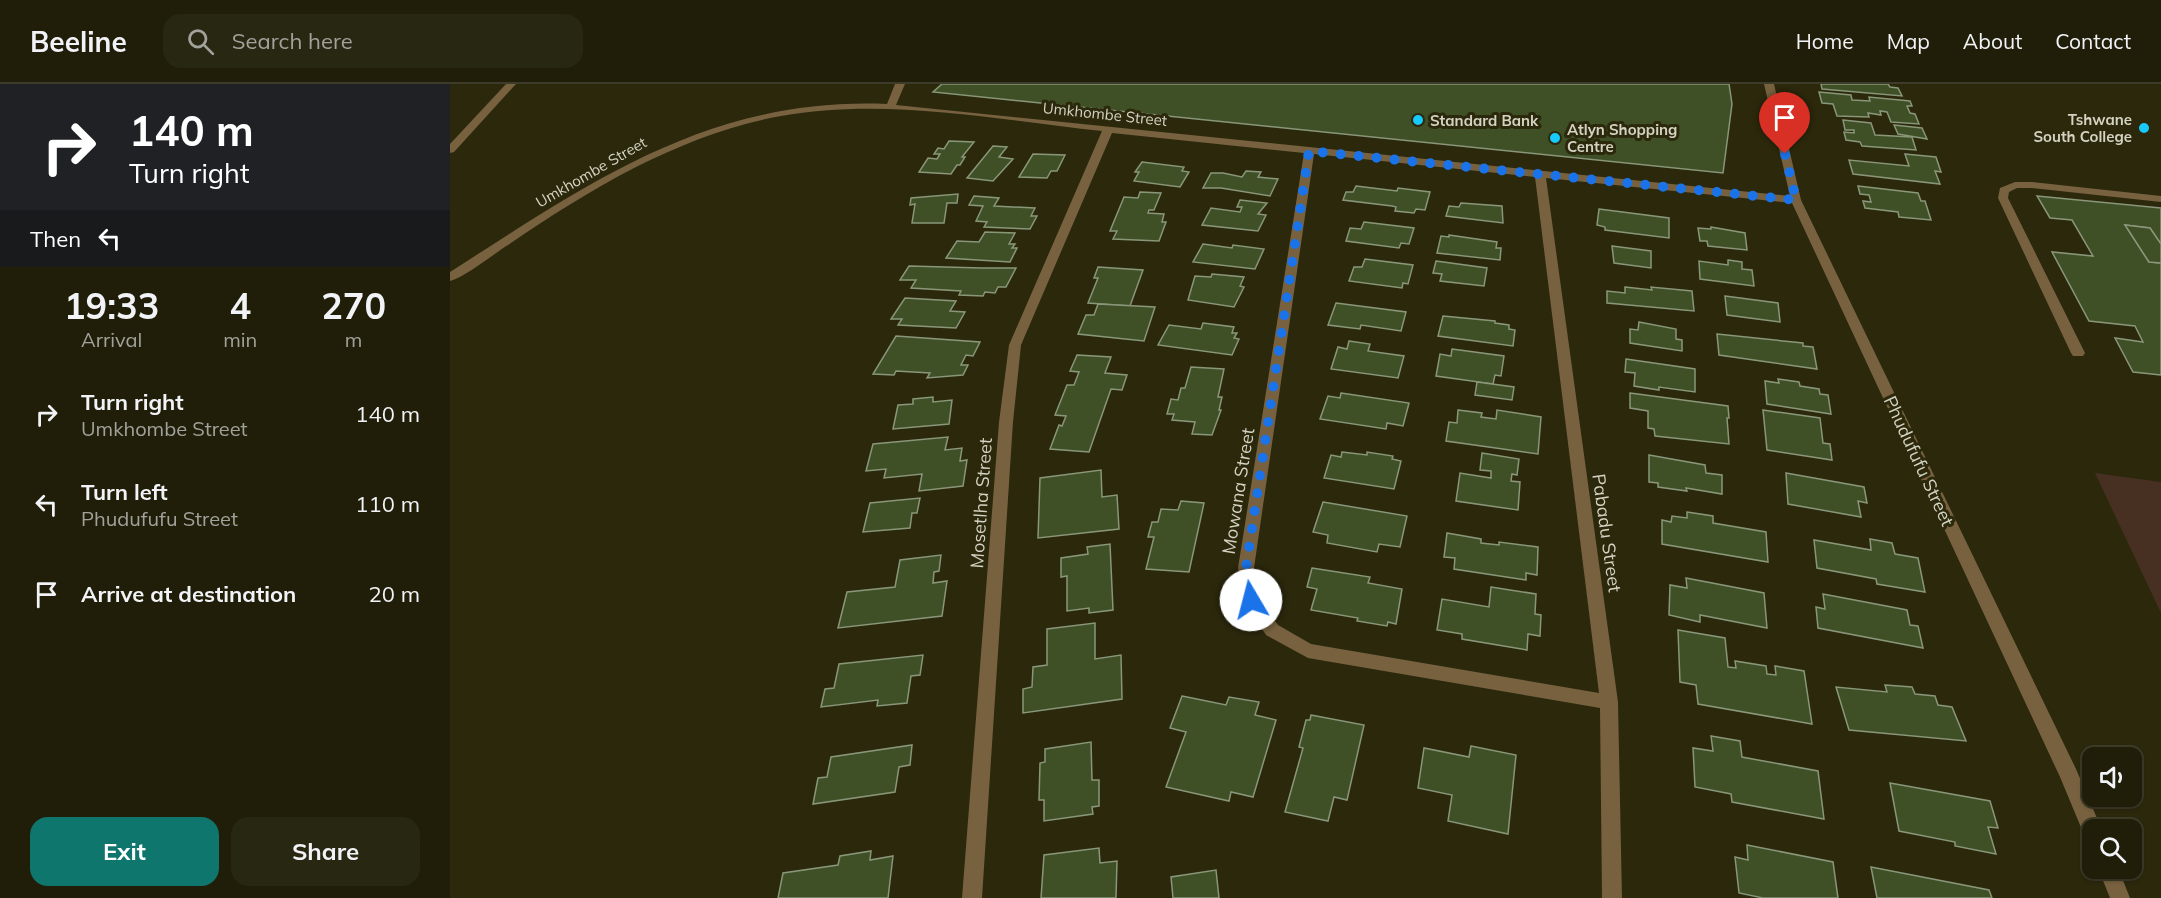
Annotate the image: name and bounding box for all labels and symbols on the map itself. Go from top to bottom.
pin [1759,92,1810,154]
street label: Umkhombe Street [1042,98,1168,130]
place label: Tshwane South College [2033,110,2132,146]
place label: Standard Bank [1430,111,1539,130]
marker: Standard Bank [1411,113,1425,127]
place label: Atlyn Shopping Centre [1567,120,1677,156]
marker: Tshwane South College [2137,121,2151,135]
marker: Atlyn Shopping Centre [1548,131,1562,145]
street label: Umkhombe Street [532,133,650,211]
street label: Phudufufu Street [1879,392,1959,530]
street label: Mowana Street [1217,426,1259,556]
street label: Mosetlha Street [965,437,997,569]
street label: Pabadu Street [1587,472,1627,594]
position arrow [1219,568,1283,632]

